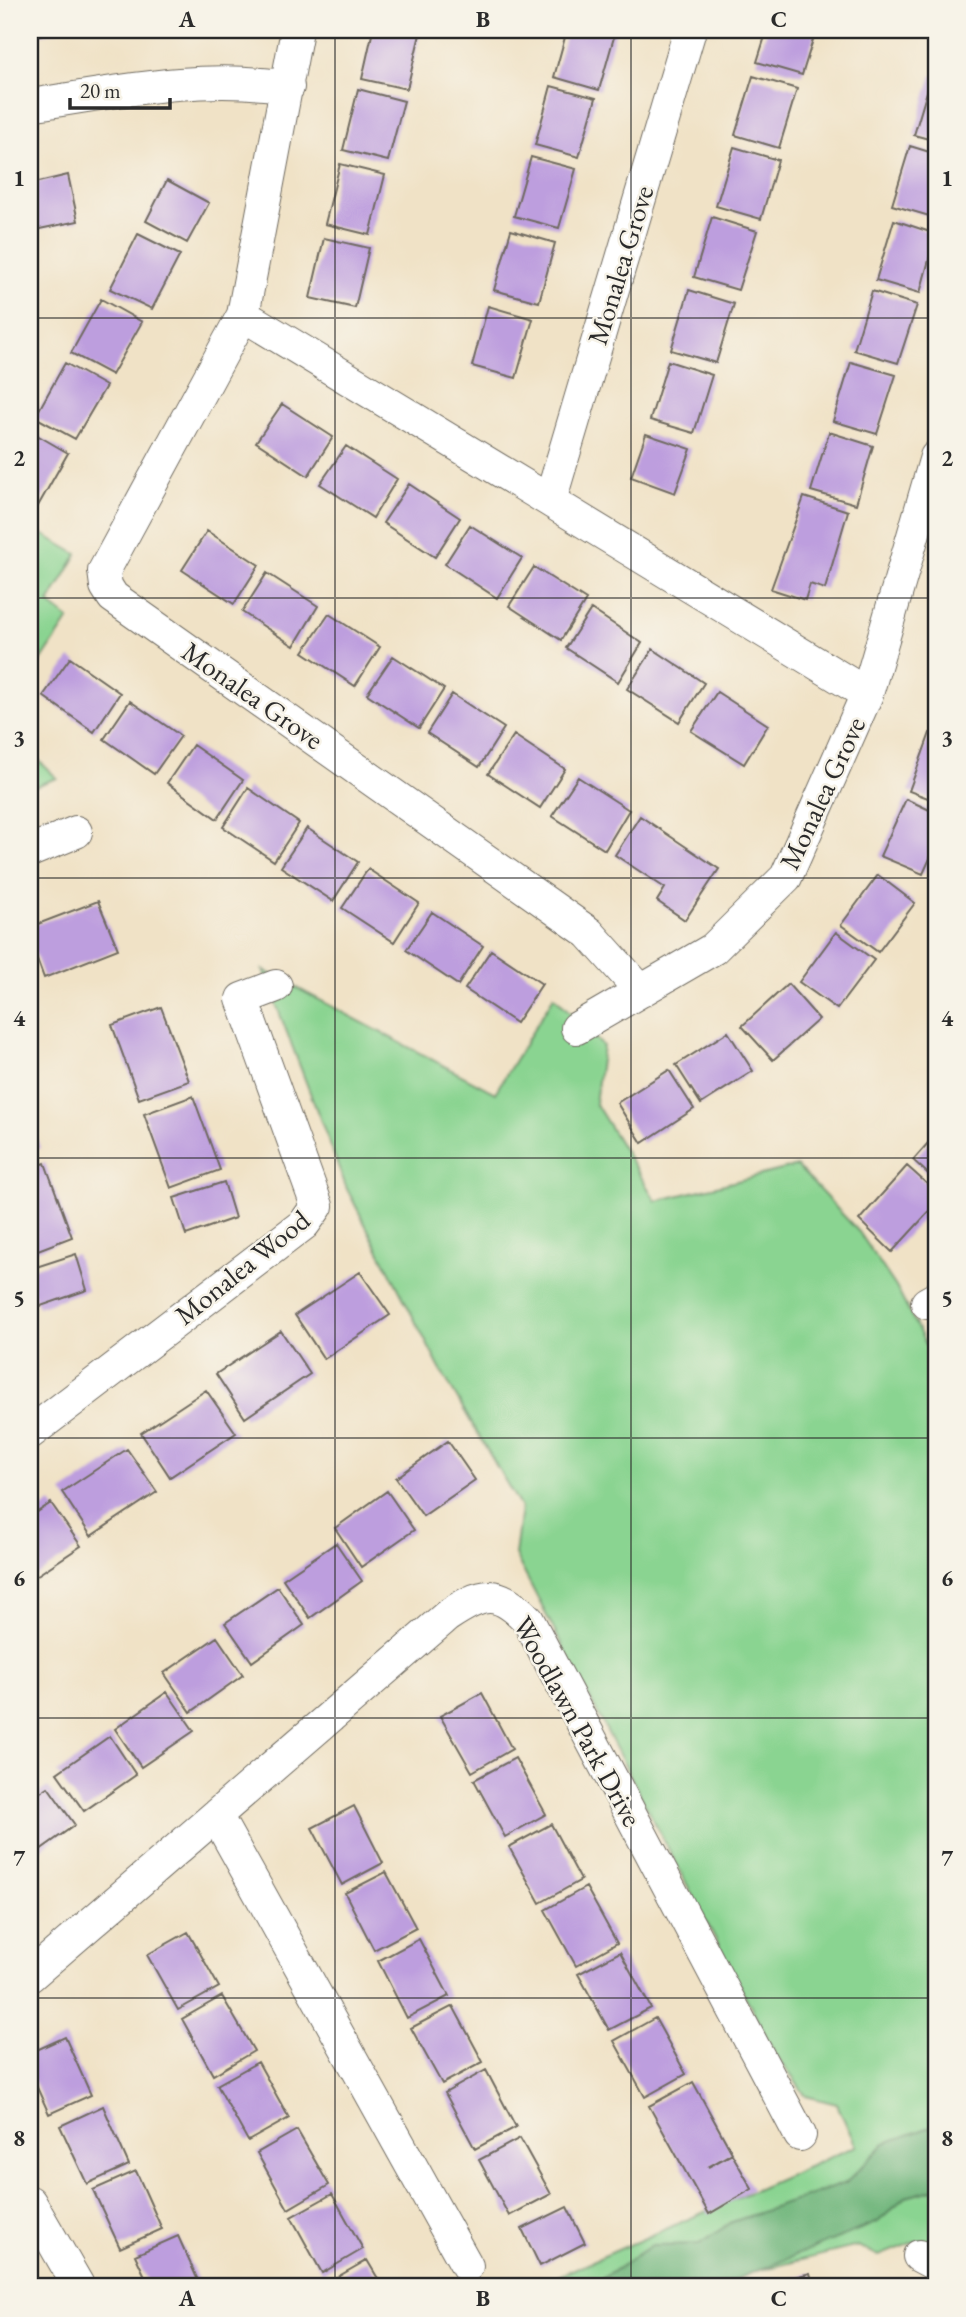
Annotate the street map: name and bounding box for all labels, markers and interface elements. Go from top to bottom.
text: A [178,4,196,34]
text: B [476,4,490,34]
text: C [771,4,787,34]
scale bar [70,66,170,110]
text: 20 m [80,77,121,104]
text: 1 [13,163,25,193]
text: 1 [941,163,953,193]
street label: Monalea Grove [579,181,661,349]
text: 2 [13,443,25,473]
text: 2 [941,443,953,473]
street label: Monalea Grove [175,633,331,757]
street label: Monalea Grove [771,711,873,875]
text: 3 [13,723,25,753]
text: 3 [941,723,953,753]
text: 4 [13,1003,26,1033]
text: 4 [941,1003,954,1033]
street label: Monalea Wood [167,1201,318,1332]
text: 5 [13,1283,25,1313]
text: 5 [941,1283,953,1313]
text: 6 [13,1563,25,1593]
text: 6 [941,1563,953,1593]
street label: Woodlawn Park Drive [505,1610,651,1832]
text: 7 [13,1843,26,1873]
text: 7 [941,1843,954,1873]
text: 8 [13,2123,25,2153]
text: 8 [941,2123,953,2153]
text: A [178,2283,196,2313]
text: B [476,2283,490,2313]
text: C [771,2283,787,2313]

